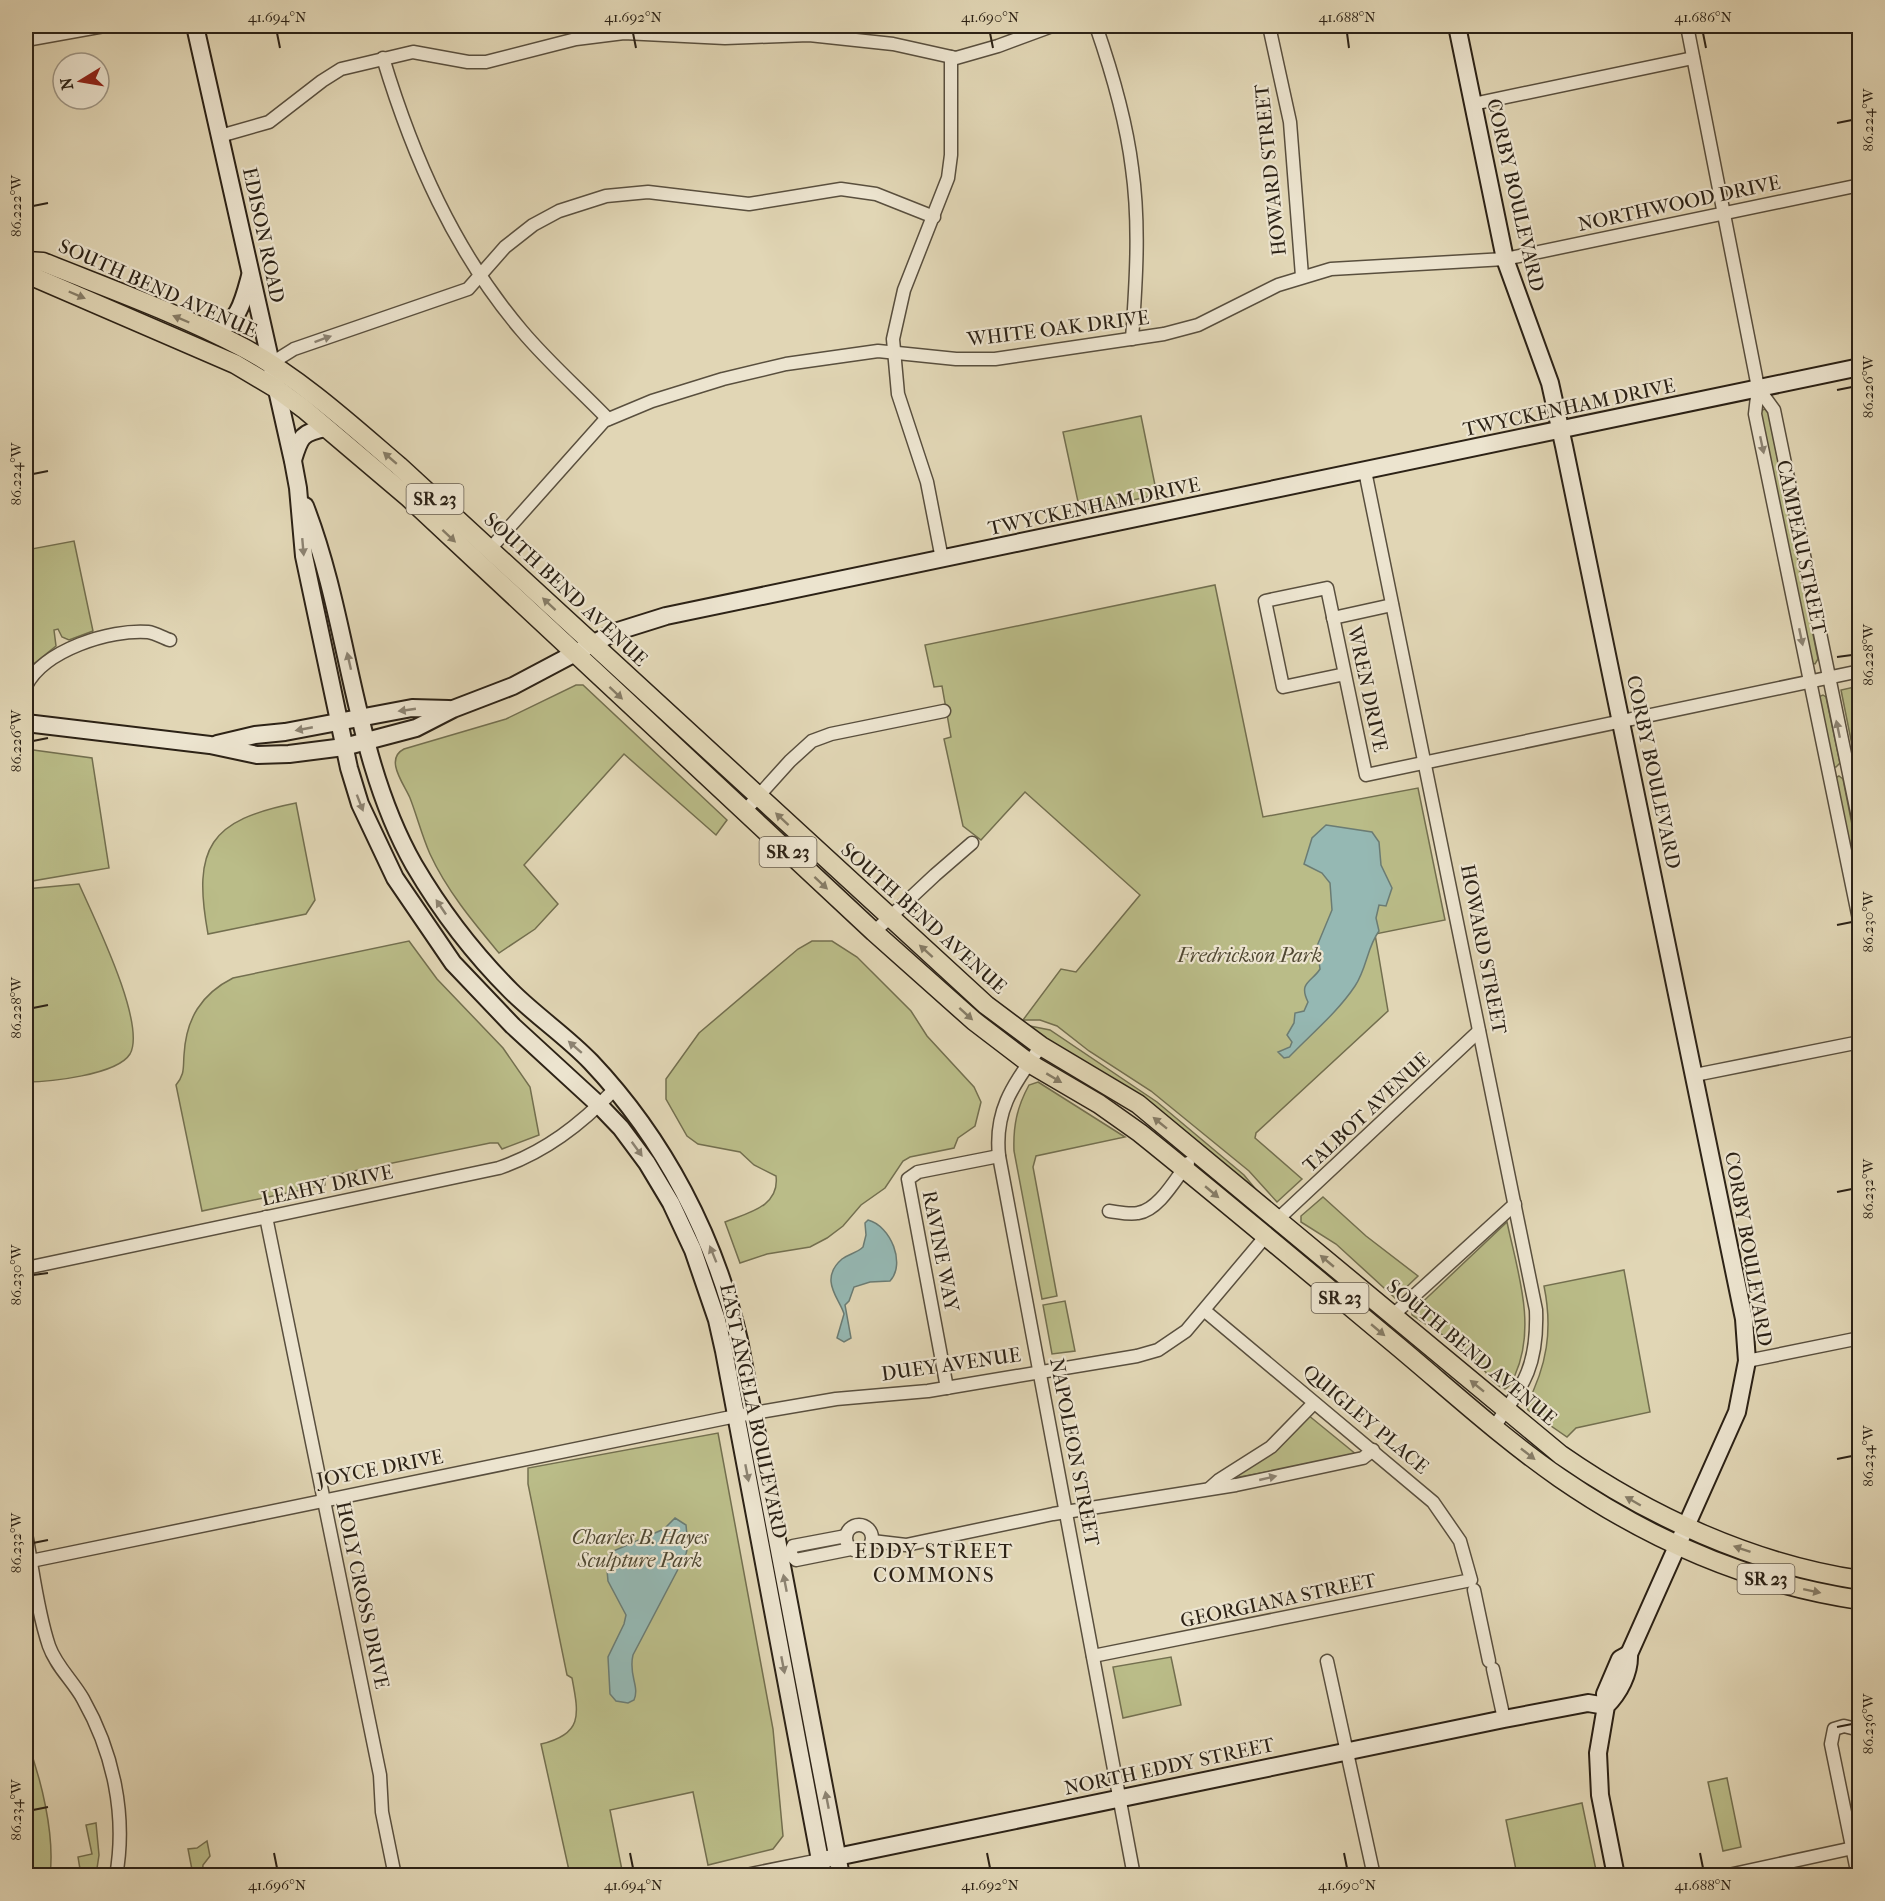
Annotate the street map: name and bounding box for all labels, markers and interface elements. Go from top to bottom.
text: 41.694°N [248,8,307,26]
text: 41.692°N [604,8,662,26]
text: 41.690°N [961,8,1020,26]
text: 41.688°N [1318,8,1376,26]
text: 41.686°N [1674,8,1732,26]
north arrow [51,51,111,111]
text: N [56,75,77,92]
street label: HOWARD STREET [1250,82,1291,257]
text: 86.224°W [1859,87,1877,152]
street label: CORBY BOULEVARD [1482,96,1549,294]
street label: EDISON ROAD [238,165,289,305]
street label: NORTHWOOD DRIVE [1576,171,1782,236]
text: 86.222°W [7,174,25,237]
street label: SOUTH BEND AVENUE [55,234,261,343]
one-way arrow [68,290,86,300]
street label: WHITE OAK DRIVE [965,306,1150,351]
one-way arrow [171,314,189,324]
one-way arrow [314,334,332,344]
text: 86.226°W [1859,355,1877,418]
street label: TWYCKENHAM DRIVE [1461,374,1677,441]
one-way arrow [1758,436,1767,455]
text: 86.224°W [7,441,25,506]
one-way arrow [383,452,398,465]
street label: CAMPEAU STREET [1772,458,1831,637]
street label: TWYCKENHAM DRIVE [986,473,1202,540]
road number: SR 23 [406,484,464,514]
street label: SOUTH BEND AVENUE [479,508,652,671]
one-way arrow [441,529,456,542]
one-way arrow [298,537,308,556]
one-way arrow [541,597,556,611]
street label: WREN DRIVE [1343,623,1392,754]
text: 86.228°W [1859,623,1877,686]
one-way arrow [1796,627,1806,646]
one-way arrow [343,652,353,670]
street label: CORBY BOULEVARD [1622,673,1685,871]
one-way arrow [609,686,623,700]
one-way arrow [397,705,416,714]
text: 86.226°W [7,709,25,772]
one-way arrow [1833,719,1842,738]
one-way arrow [295,725,314,734]
one-way arrow [356,794,365,812]
one-way arrow [775,813,790,826]
road number: SR 23 [760,837,816,867]
street label: SOUTH BEND AVENUE [836,838,1011,999]
street label: HOWARD STREET [1456,862,1511,1036]
one-way arrow [814,876,829,890]
text: 86.230°W [1859,890,1877,952]
one-way arrow [435,899,447,915]
park label: Fredrickson Park [1177,944,1322,967]
one-way arrow [919,945,934,958]
text: 86.228°W [7,976,25,1039]
one-way arrow [958,1007,973,1020]
one-way arrow [567,1041,583,1054]
street label: TALBOT AVENUE [1298,1048,1434,1177]
one-way arrow [1046,1073,1063,1083]
one-way arrow [1153,1117,1168,1130]
one-way arrow [631,1142,643,1157]
street label: CORBY BOULEVARD [1720,1150,1777,1348]
text: 86.232°W [1859,1158,1877,1219]
street label: LEAHY DRIVE [259,1160,395,1211]
one-way arrow [1204,1185,1220,1198]
street label: RAVINE WAY [917,1188,964,1315]
text: 86.230°W [7,1243,25,1305]
one-way arrow [708,1245,718,1263]
one-way arrow [1319,1254,1335,1267]
street label: SOUTH BEND AVENUE [1382,1275,1561,1430]
street label: EAST ANGELA BOULEVARD [715,1281,792,1541]
road number: SR 23 [1312,1283,1368,1313]
one-way arrow [1370,1323,1385,1336]
street label: DUEY AVENUE [880,1343,1022,1386]
street label: NAPOLEON STREET [1045,1356,1104,1549]
street label: QUIGLEY PLACE [1298,1360,1433,1479]
one-way arrow [1469,1380,1484,1392]
text: 86.234°W [1859,1424,1877,1487]
street label: JOYCE DRIVE [313,1445,445,1492]
one-way arrow [1520,1448,1536,1461]
one-way arrow [743,1464,752,1483]
one-way arrow [1259,1472,1277,1482]
one-way arrow [1624,1496,1641,1506]
street label: HOLY CROSS DRIVE [331,1499,394,1691]
text: 86.232°W [7,1512,25,1573]
park label: Charles B. Hayes Sculpture Park [572,1526,709,1572]
district label: EDDY STREET COMMONS [854,1539,1014,1587]
one-way arrow [1733,1544,1751,1554]
road number: SR 23 [1738,1564,1794,1594]
street label: GEORGIANA STREET [1178,1568,1378,1632]
one-way arrow [780,1573,789,1592]
one-way arrow [1803,1587,1822,1596]
one-way arrow [779,1655,788,1674]
text: 86.236°W [1859,1692,1877,1754]
street label: NORTH EDDY STREET [1062,1733,1277,1800]
text: 86.234°W [7,1778,25,1841]
one-way arrow [822,1790,831,1809]
text: 41.696°N [248,1876,307,1894]
text: 41.694°N [604,1876,663,1894]
text: 41.692°N [961,1876,1019,1894]
text: 41.690°N [1318,1876,1377,1894]
text: 41.688°N [1674,1876,1732,1894]

